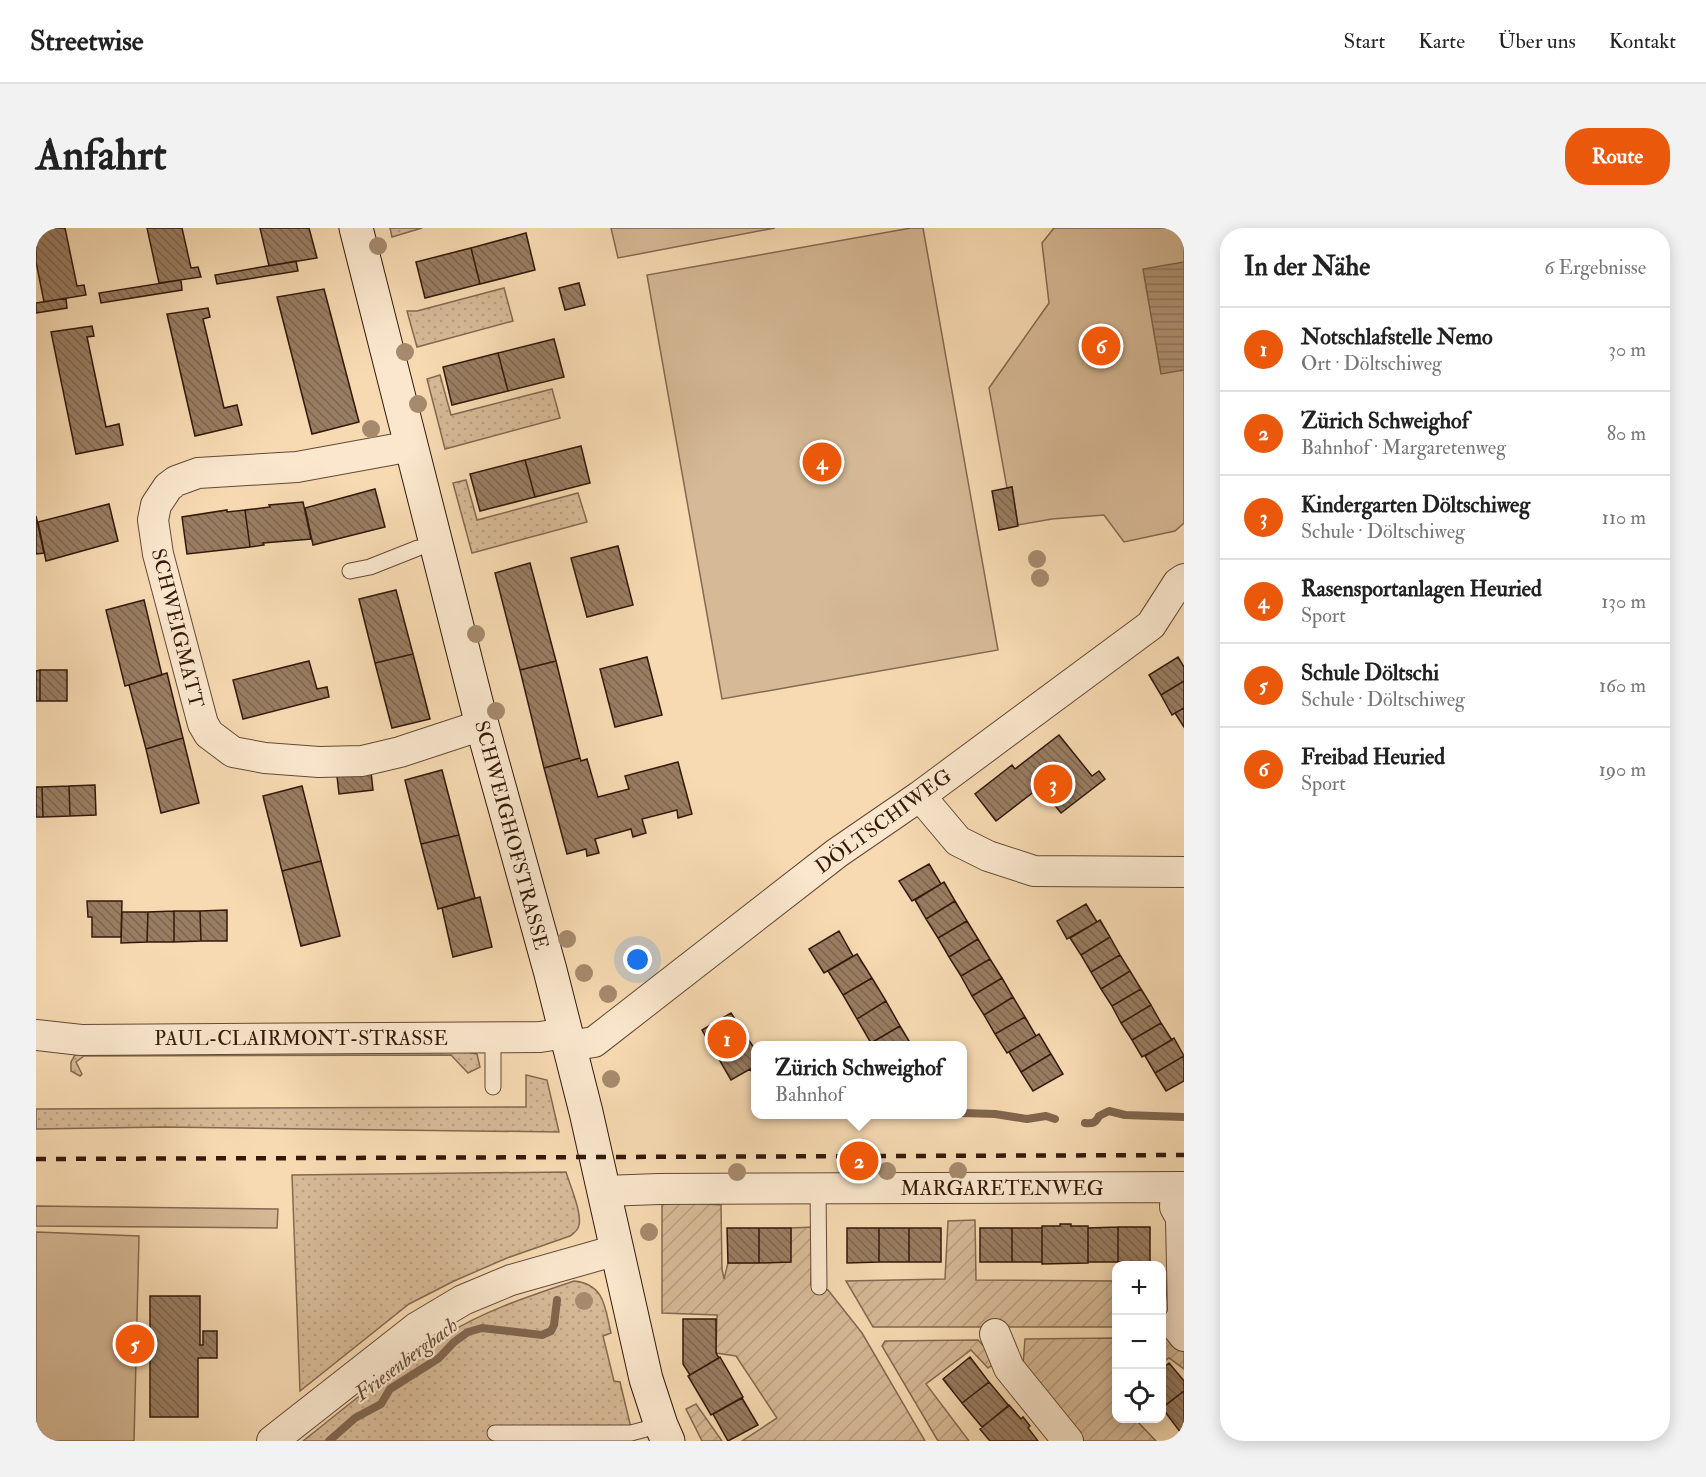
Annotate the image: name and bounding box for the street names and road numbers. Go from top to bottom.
street label: SCHWEIGMATT [146,546,209,710]
street label: SCHWEIGHOFSTRASSE [469,718,554,952]
street label: DÖLTSCHIWEG [810,763,956,879]
street label: PAUL-CLAIRMONT-STRASSE [154,1026,448,1051]
street label: MARGARETENWEG [901,1176,1104,1201]

